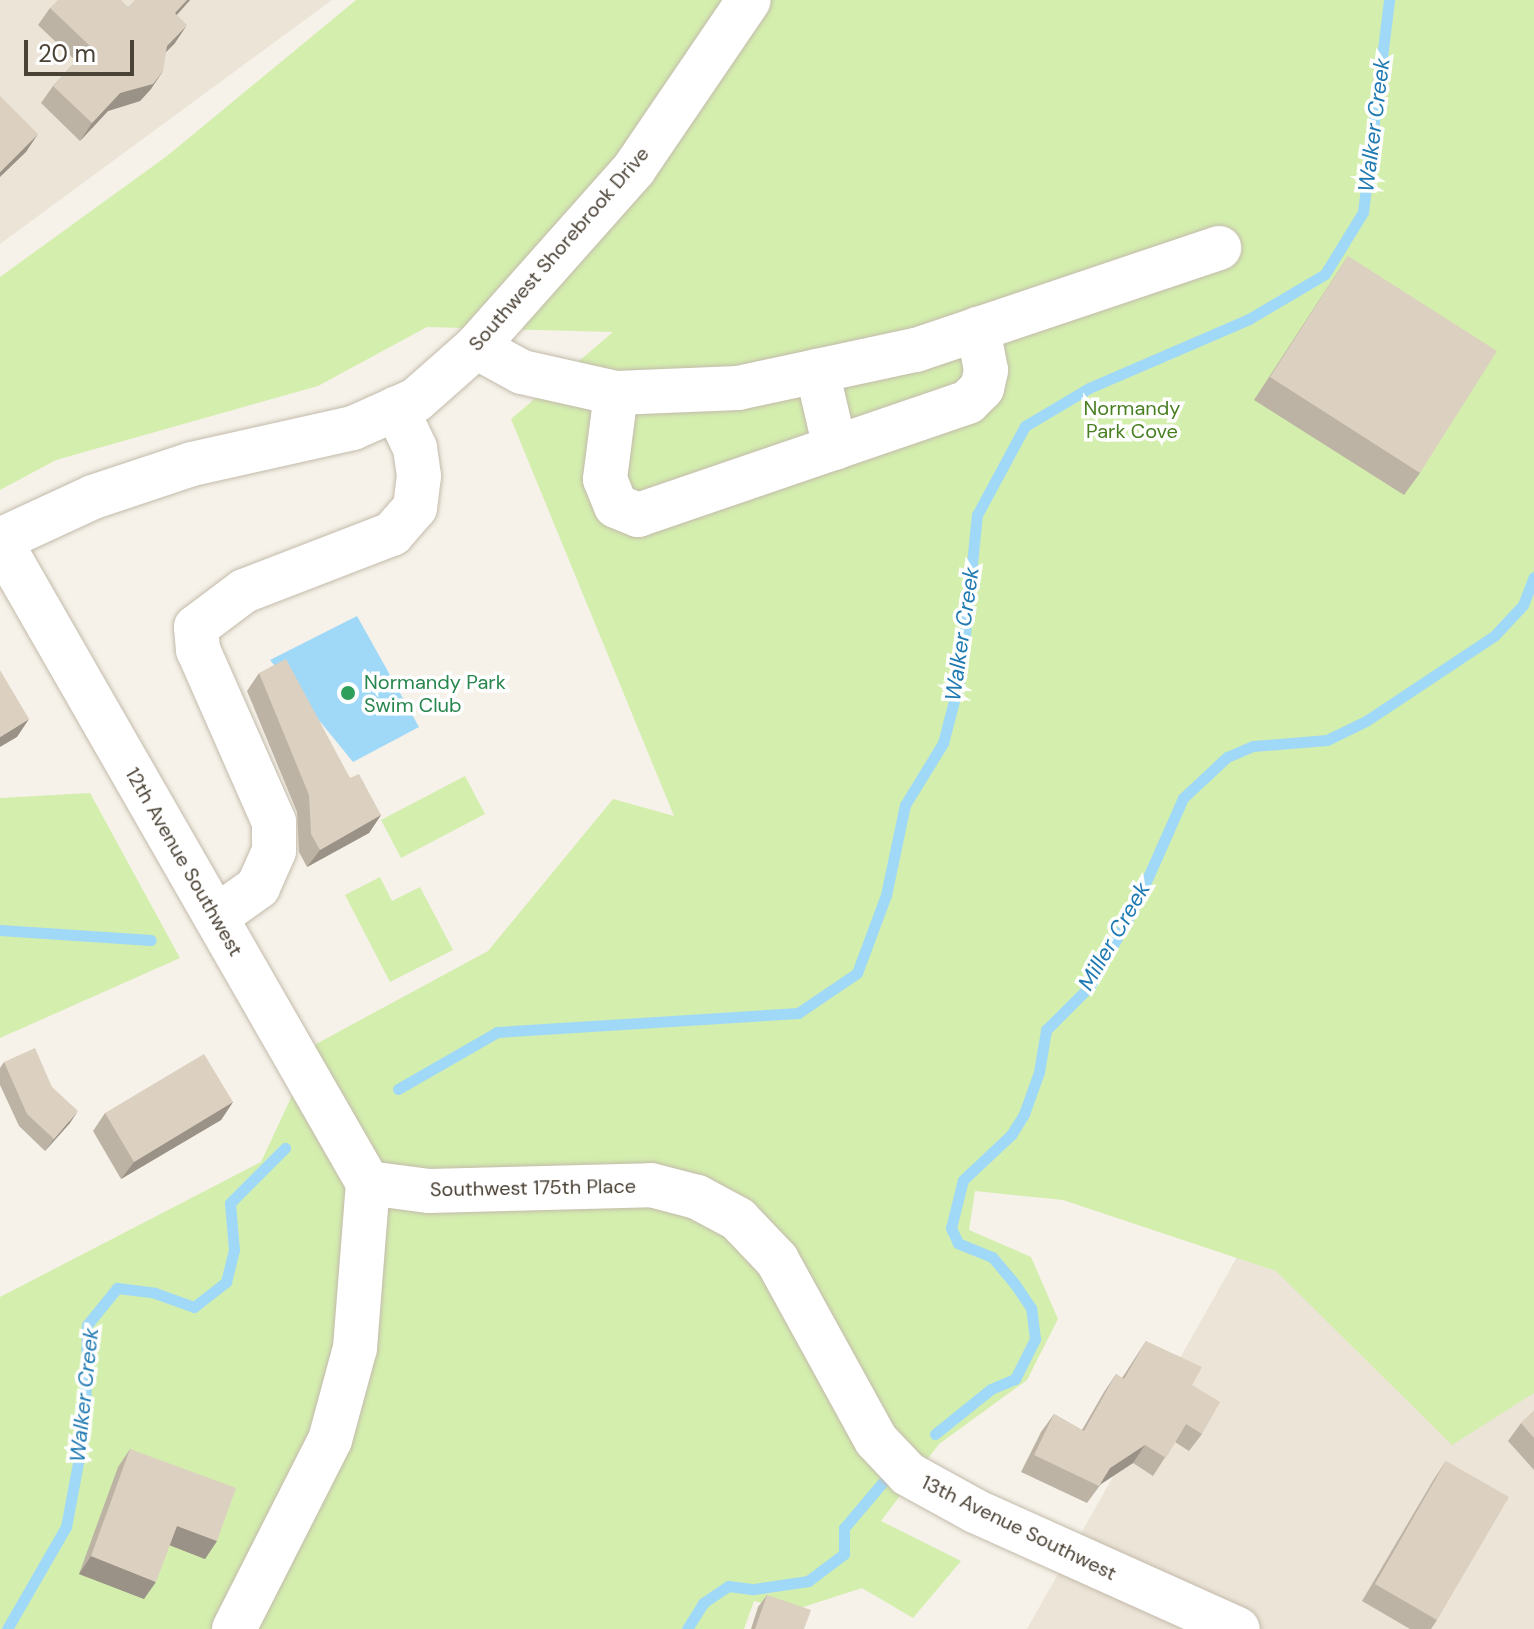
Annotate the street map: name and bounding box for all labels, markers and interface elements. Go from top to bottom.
scale bar [28,24,138,74]
text: 20 m [38,38,96,69]
water label: Walker Creek [1353,56,1395,194]
street label: Southwest Shorebrook Drive [464,142,654,356]
park label: Normandy Park Cove [1084,397,1180,444]
water label: Walker Creek [940,565,984,703]
place label: Normandy Park Swim Club [364,670,506,717]
marker: Normandy Park Swim Club [339,684,357,702]
street label: 12th Avenue Southwest [120,763,248,961]
water label: Miller Creek [1072,877,1156,995]
street label: Southwest 175th Place [430,1174,636,1202]
water label: Walker Creek [64,1326,104,1464]
street label: 13th Avenue Southwest [918,1470,1120,1586]

